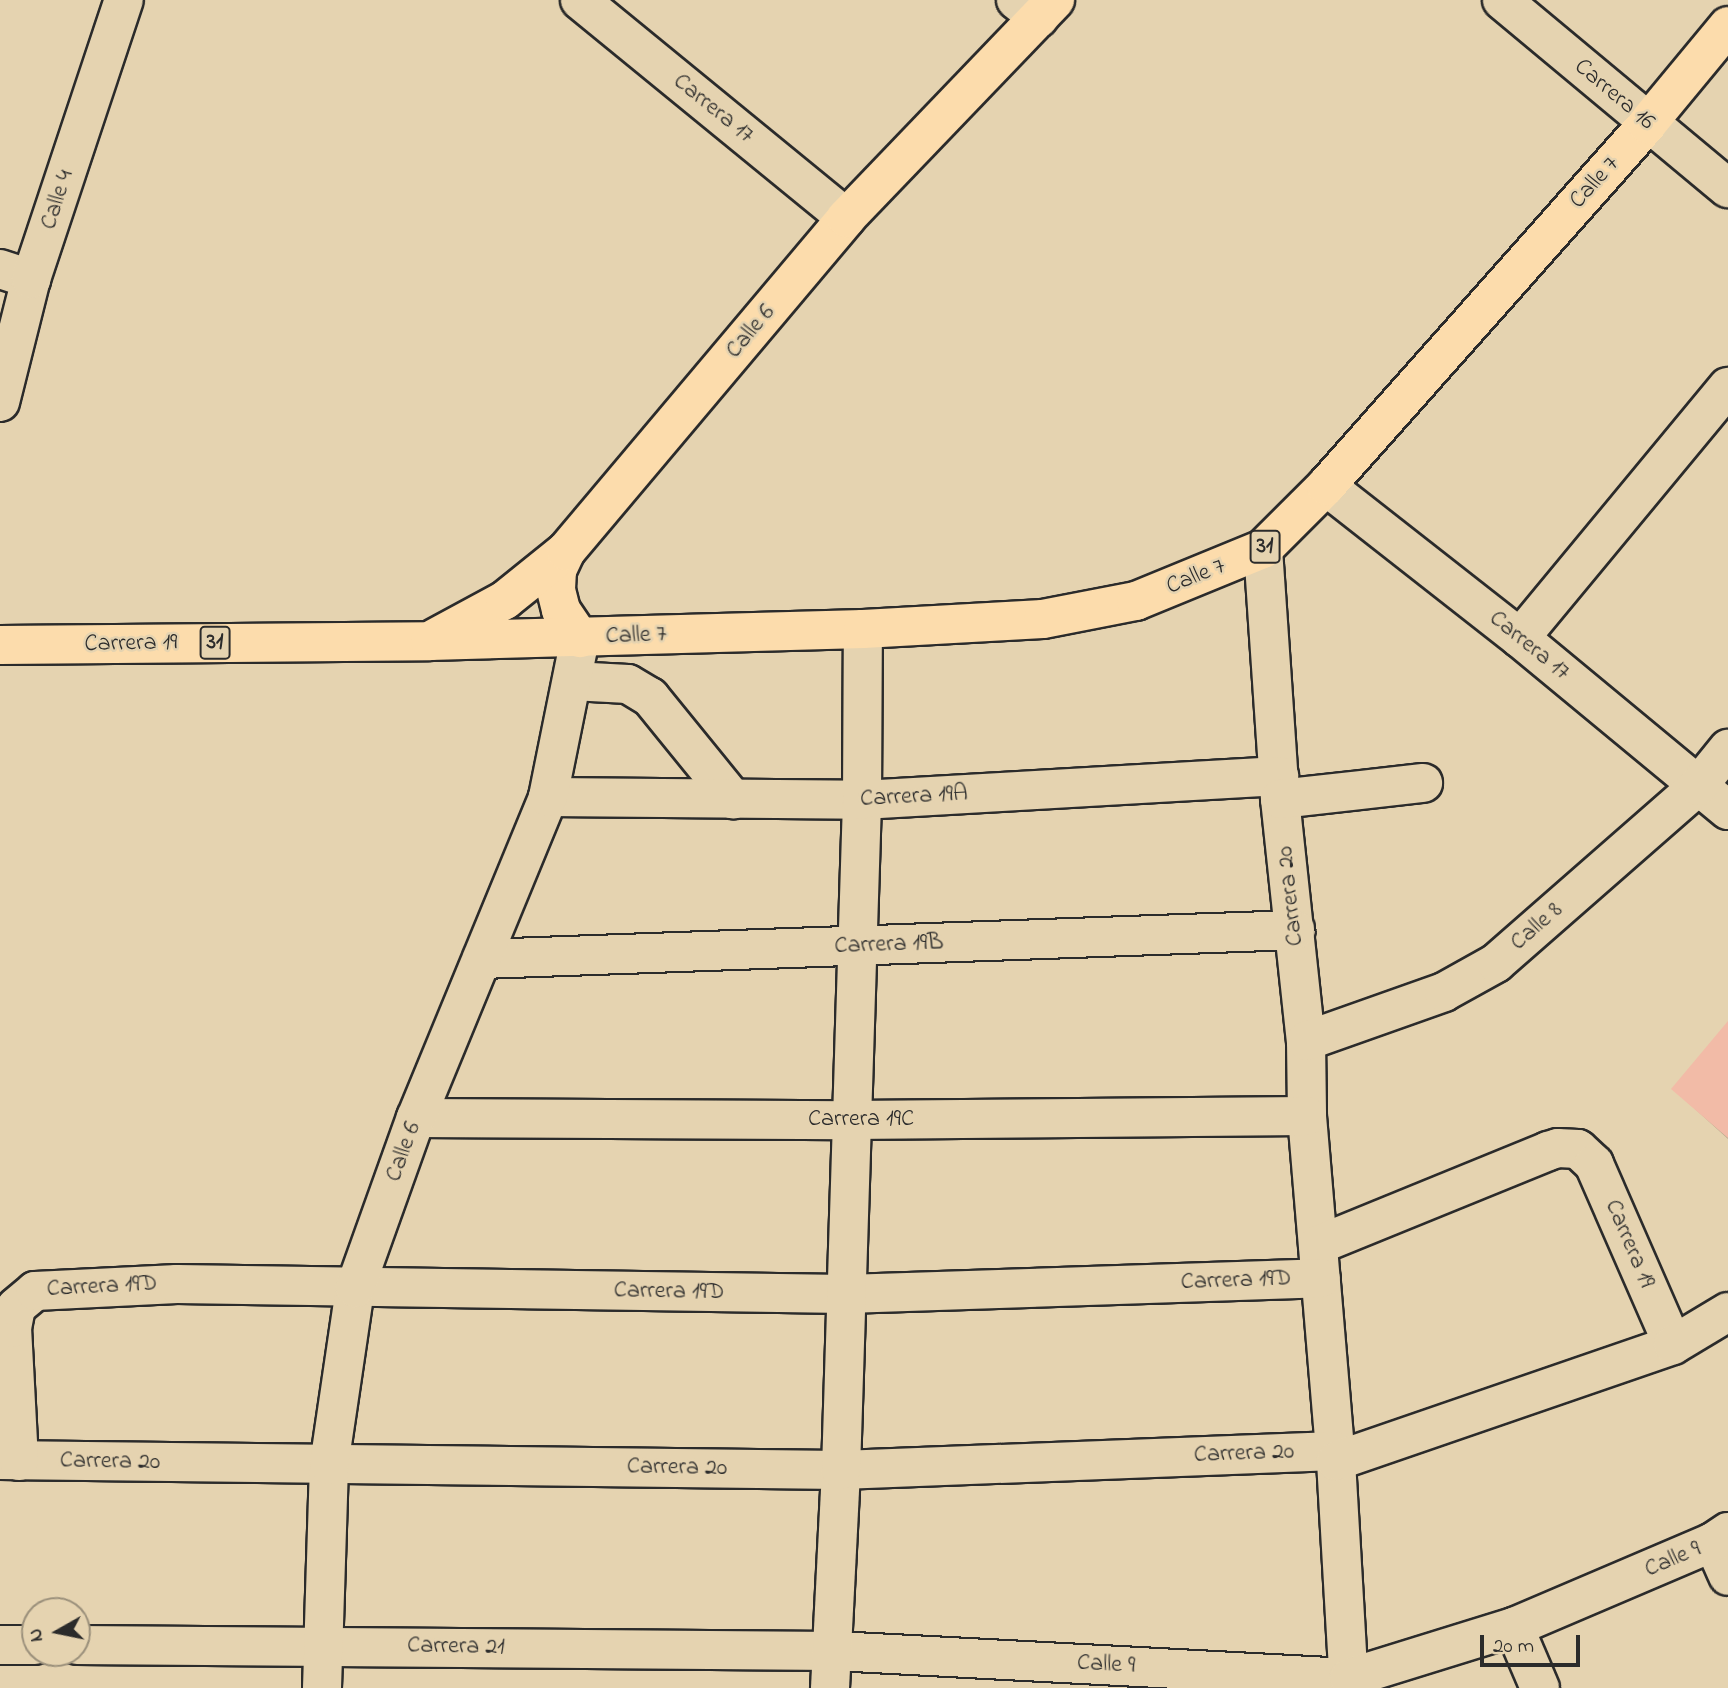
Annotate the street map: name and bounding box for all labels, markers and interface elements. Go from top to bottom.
street label: Carrera 16 [1568,53,1660,137]
street label: Carrera 17 [667,68,759,150]
street label: Calle 7 [1564,151,1626,215]
street label: Calle 4 [35,167,81,233]
street label: Calle 6 [720,299,782,365]
road number: 31 [1249,527,1281,566]
street label: Calle 7 [1162,552,1230,602]
street label: Carrera 17 [1483,605,1575,687]
street label: Calle 7 [605,621,667,651]
road number: 31 [199,624,231,663]
street label: Carrera 19 [84,629,178,659]
street label: Carrera 19A [859,780,969,814]
street label: Carrera 20 [1271,845,1311,947]
street label: Calle 8 [1505,896,1569,958]
street label: Carrera 19B [834,929,944,961]
street label: Carrera 19C [808,1106,914,1134]
street label: Calle 6 [380,1118,428,1186]
street label: Carrera 19 [1598,1196,1660,1292]
street label: Carrera 19D [1180,1265,1292,1297]
street label: Carrera 19D [46,1270,158,1304]
street label: Carrera 19D [613,1277,725,1307]
street label: Carrera 20 [1193,1438,1295,1470]
street label: Carrera 20 [60,1447,160,1477]
street label: Carrera 20 [627,1453,727,1483]
street label: Calle 9 [1641,1535,1705,1585]
north arrow [21,1597,91,1667]
scale bar [1483,1622,1583,1666]
text: N [22,1627,51,1644]
street label: Carrera 21 [407,1632,505,1662]
text: 20 m [1493,1632,1534,1662]
street label: Calle 9 [1076,1649,1136,1681]

